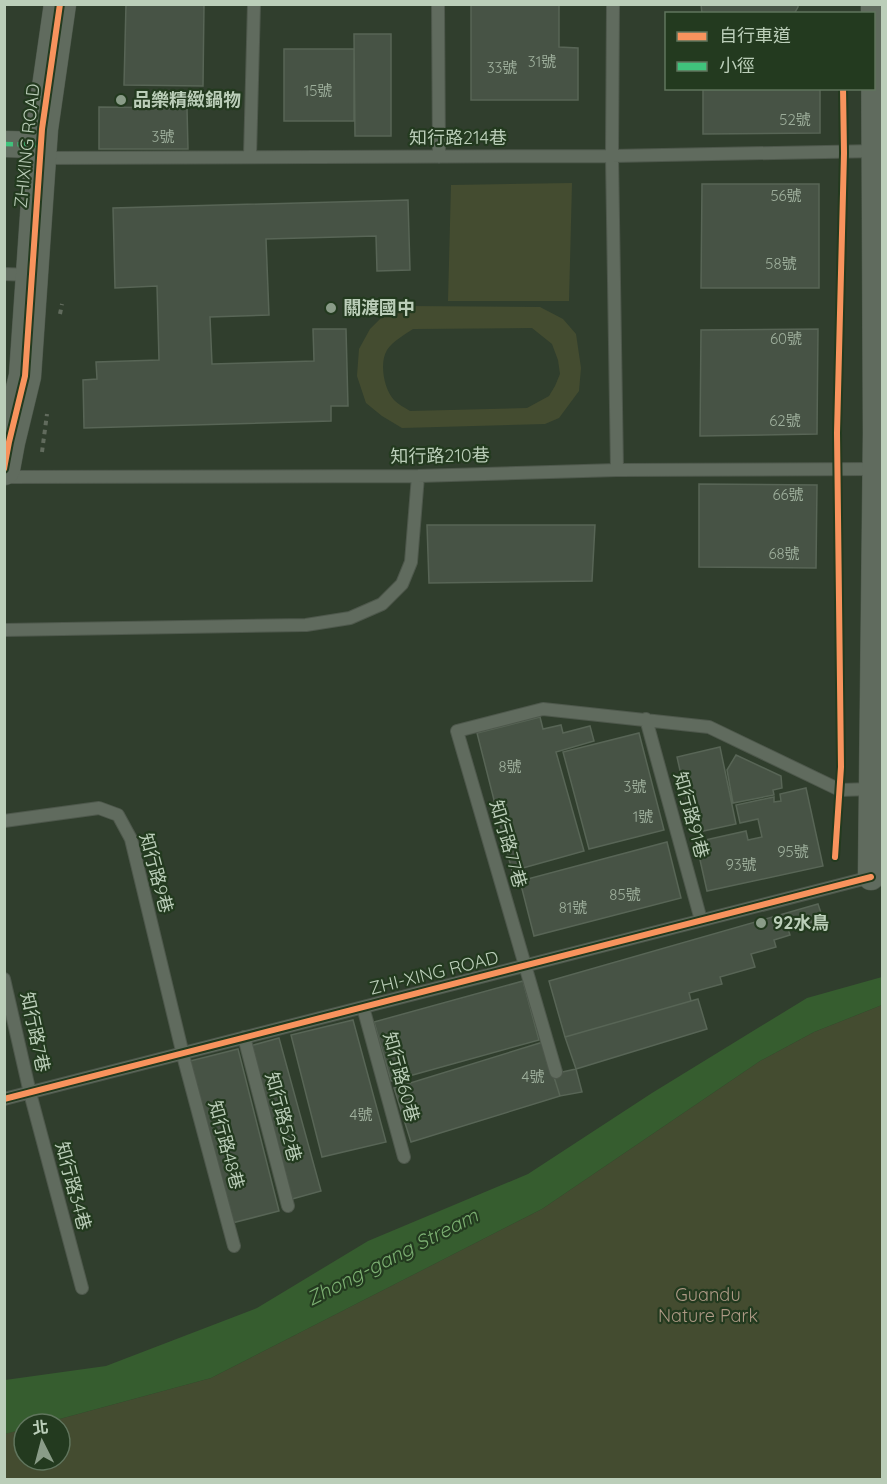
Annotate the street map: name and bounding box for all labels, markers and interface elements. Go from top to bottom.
legend [665,12,875,90]
text: 自行車道 [719,24,791,47]
house number: 31號 [528,52,556,71]
text: 小徑 [719,54,755,77]
house number: 33號 [487,58,517,77]
house number: 15號 [304,81,332,100]
street label: ZHIXING ROAD [9,82,44,209]
place label: 品樂精緻鍋物 [133,88,241,111]
marker: 品樂精緻鍋物 [114,93,128,107]
house number: 52號 [779,110,811,129]
street label: 知行路214巷 [409,126,507,149]
house number: 3號 [152,127,174,146]
house number: 56號 [770,186,802,205]
house number: 58號 [765,254,797,273]
place label: 關渡國中 [343,296,415,319]
marker: 關渡國中 [324,301,338,315]
house number: 60號 [770,329,802,348]
house number: 62號 [769,411,801,430]
street label: 知行路210巷 [390,443,490,468]
house number: 66號 [772,485,804,504]
house number: 68號 [768,544,800,563]
house number: 8號 [498,757,522,776]
street label: 知行路91巷 [669,769,714,861]
house number: 3號 [624,777,646,796]
street label: 知行路77巷 [485,797,532,891]
house number: 1號 [633,807,653,826]
street label: 知行路9巷 [135,830,178,915]
house number: 95號 [777,842,809,861]
house number: 93號 [725,855,757,874]
house number: 85號 [609,885,641,904]
house number: 81號 [559,898,587,917]
place label: 92水鳥 [773,911,829,934]
marker: 92水鳥 [754,916,768,930]
street label: ZHI-XING ROAD [367,945,501,1000]
street label: 知行路7巷 [16,990,55,1074]
street label: 知行路60巷 [378,1029,425,1124]
house number: 4號 [522,1067,544,1086]
street label: 知行路52巷 [260,1070,306,1164]
street label: 知行路48巷 [204,1098,249,1192]
house number: 4號 [350,1105,372,1124]
street label: 知行路34巷 [51,1139,96,1233]
water label: Zhong-gang Stream [302,1202,482,1311]
park label: Guandu Nature Park [658,1283,758,1327]
north arrow [12,1412,72,1472]
text: 北 [31,1416,49,1438]

